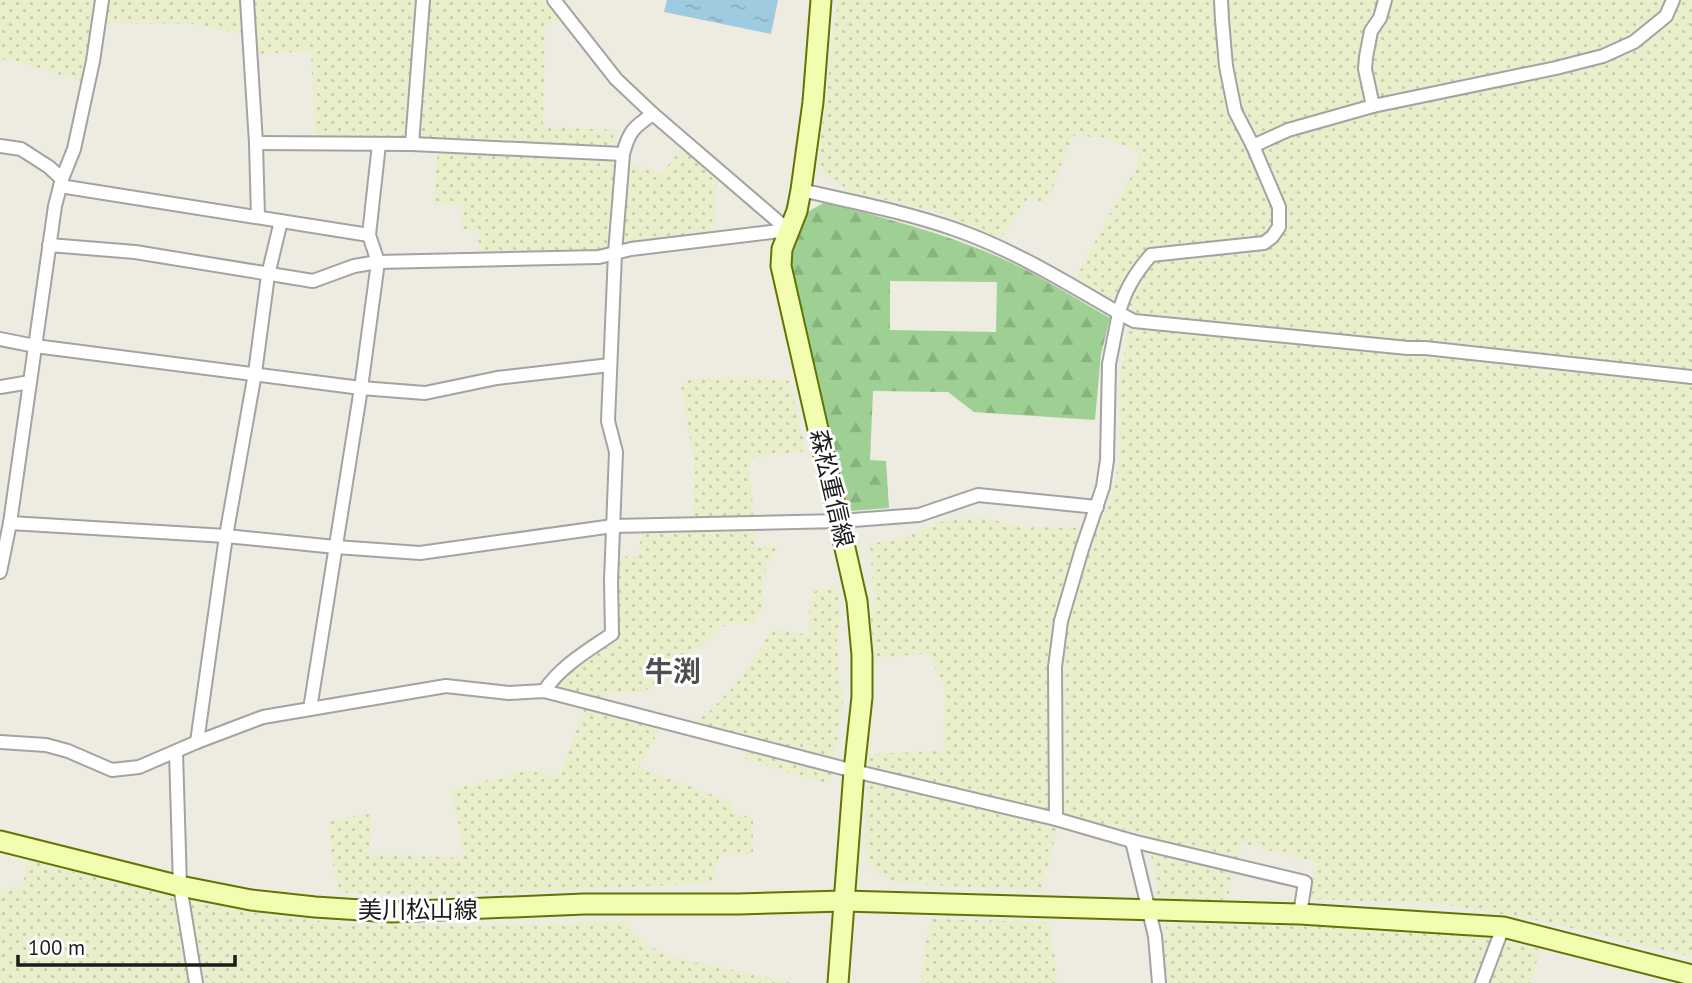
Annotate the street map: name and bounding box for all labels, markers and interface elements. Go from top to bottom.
street label: 森松重信線 [803,426,861,550]
district label: 牛渕 [645,652,701,689]
street label: 美川松山線 [358,894,478,925]
scale bar [18,923,234,967]
text: 100 m [28,934,85,961]

